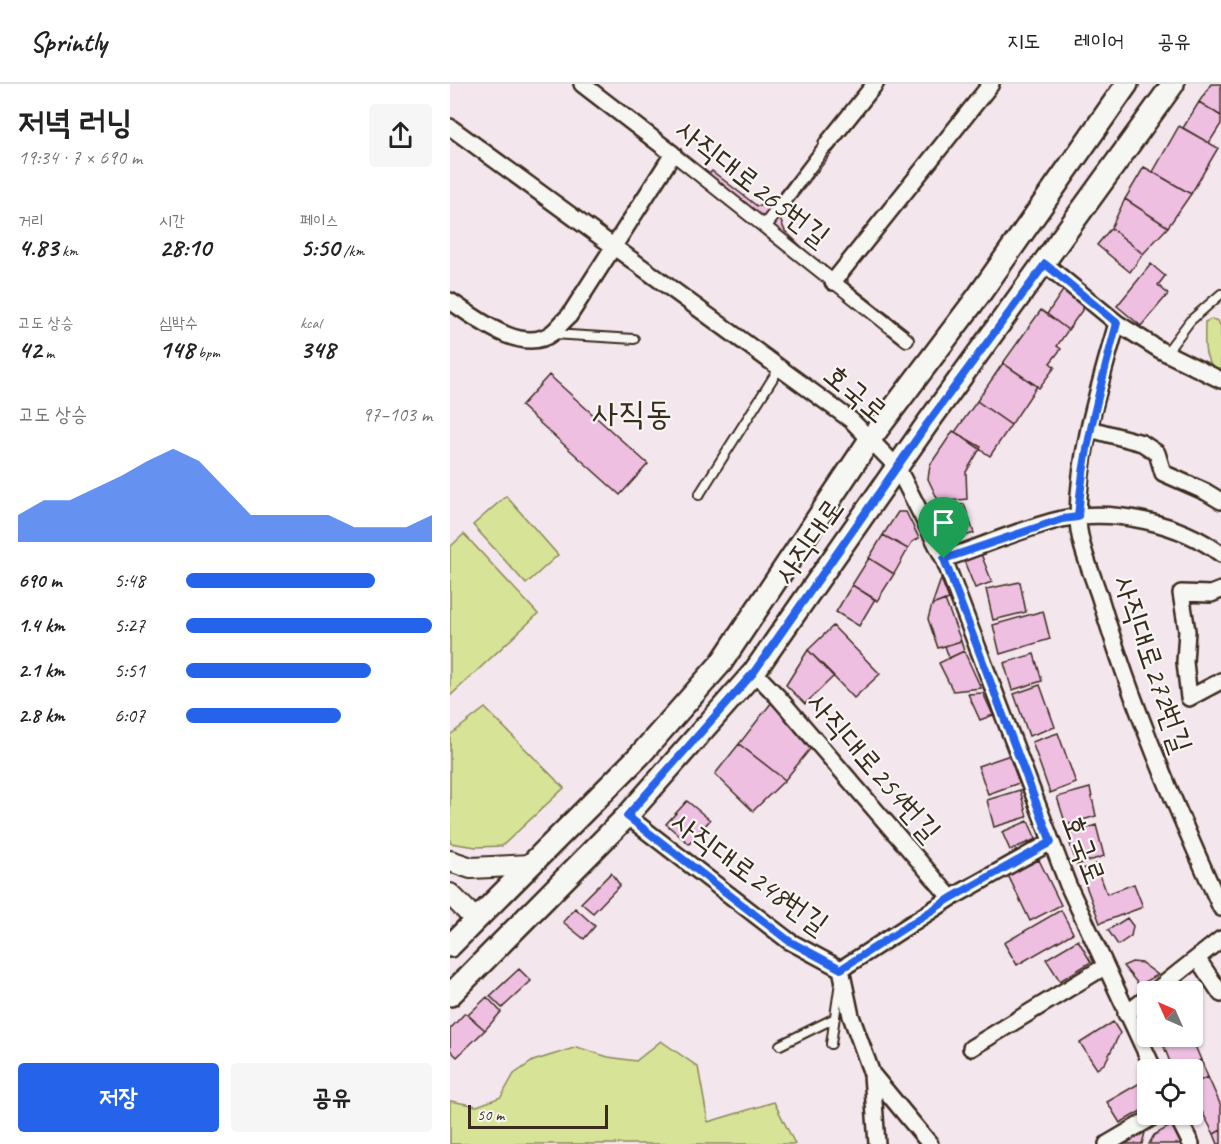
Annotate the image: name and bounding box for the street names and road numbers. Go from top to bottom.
street label: 사직대로265번길 [668,111,838,255]
street label: 호국로 [816,355,896,431]
street label: 사직대로 [766,491,852,591]
street label: 사직대로272번길 [1105,570,1201,758]
street label: 사직대로254번길 [799,685,949,849]
street label: 사직대로248번길 [664,803,836,943]
street label: 호국로 [1053,808,1115,890]

